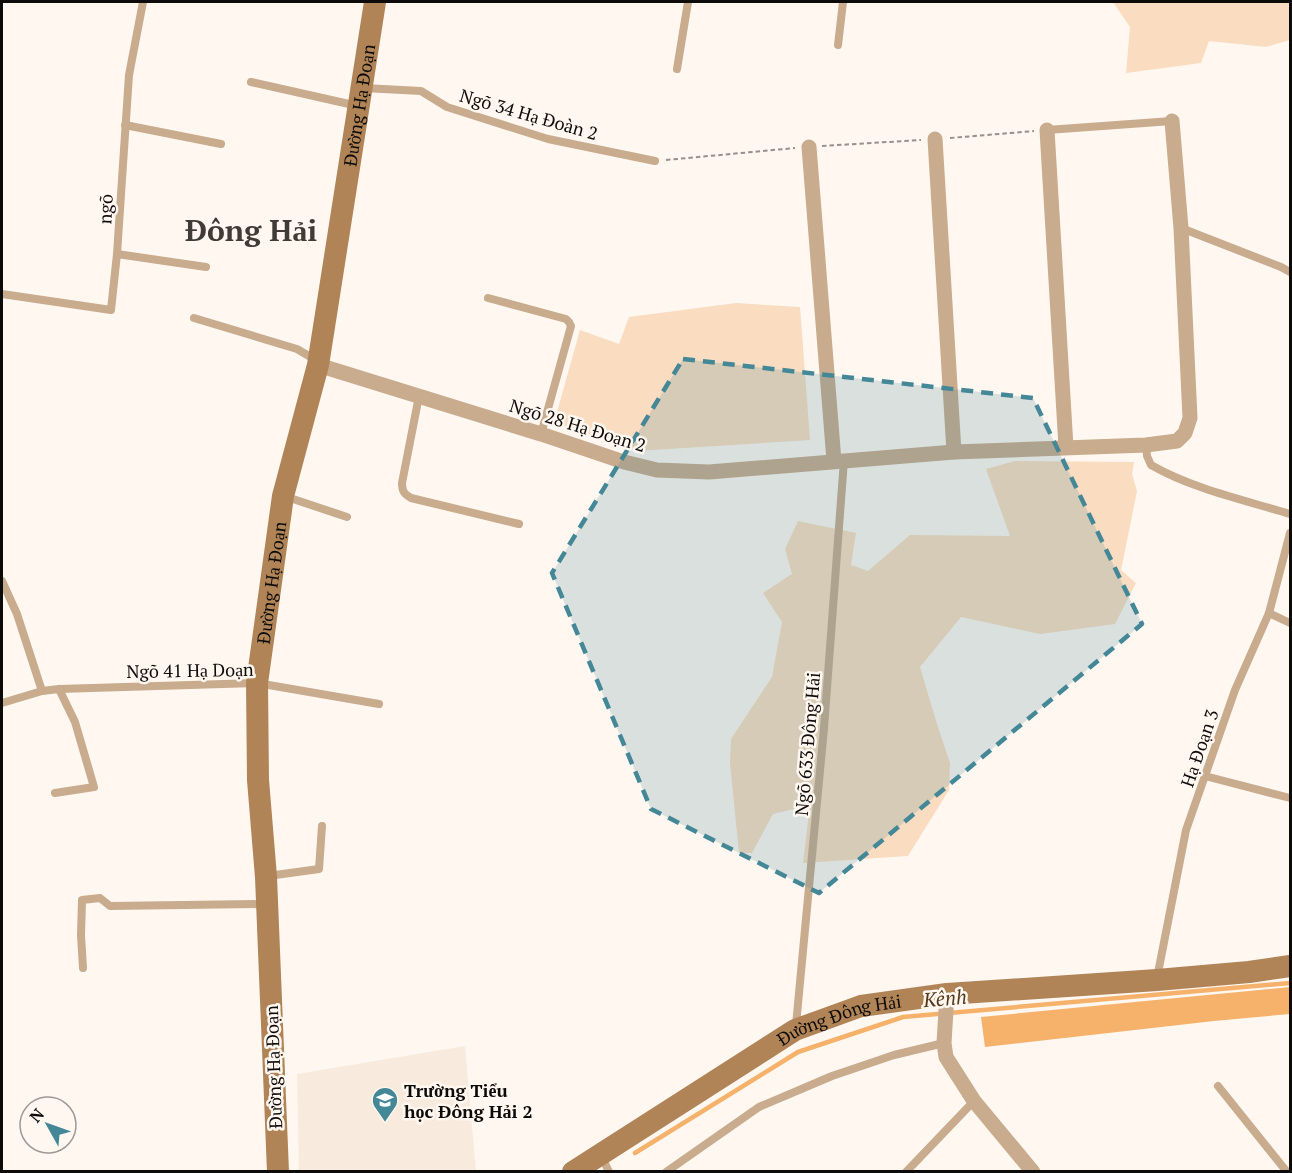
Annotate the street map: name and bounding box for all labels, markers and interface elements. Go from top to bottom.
street label: Đường Hạ Đoạn [337,42,380,168]
street label: Ngõ 34 Hạ Đoàn 2 [457,83,601,145]
street label: ngõ [92,193,118,225]
district label: Đông Hải [185,210,317,250]
street label: Ngõ 28 Hạ Đoạn 2 [507,393,649,457]
street label: Đường Hạ Đoạn [251,519,291,645]
street label: Ngõ 41 Hạ Doạn [126,657,254,683]
street label: Ngõ 633 Đông Hải [789,671,825,817]
street label: Hạ Đoạn 3 [1174,706,1224,790]
water label: Kênh [921,983,968,1013]
street label: Đường Đông Hải [772,989,903,1051]
street label: Đường Hạ Đoạn [259,1005,287,1129]
place label: Trường Tiểu học Đông Hải 2 [404,1078,533,1123]
school or university icon: Trường Tiểu học Đông Hải 2 [370,1085,400,1123]
north arrow [18,1095,78,1155]
text: N [24,1104,49,1127]

